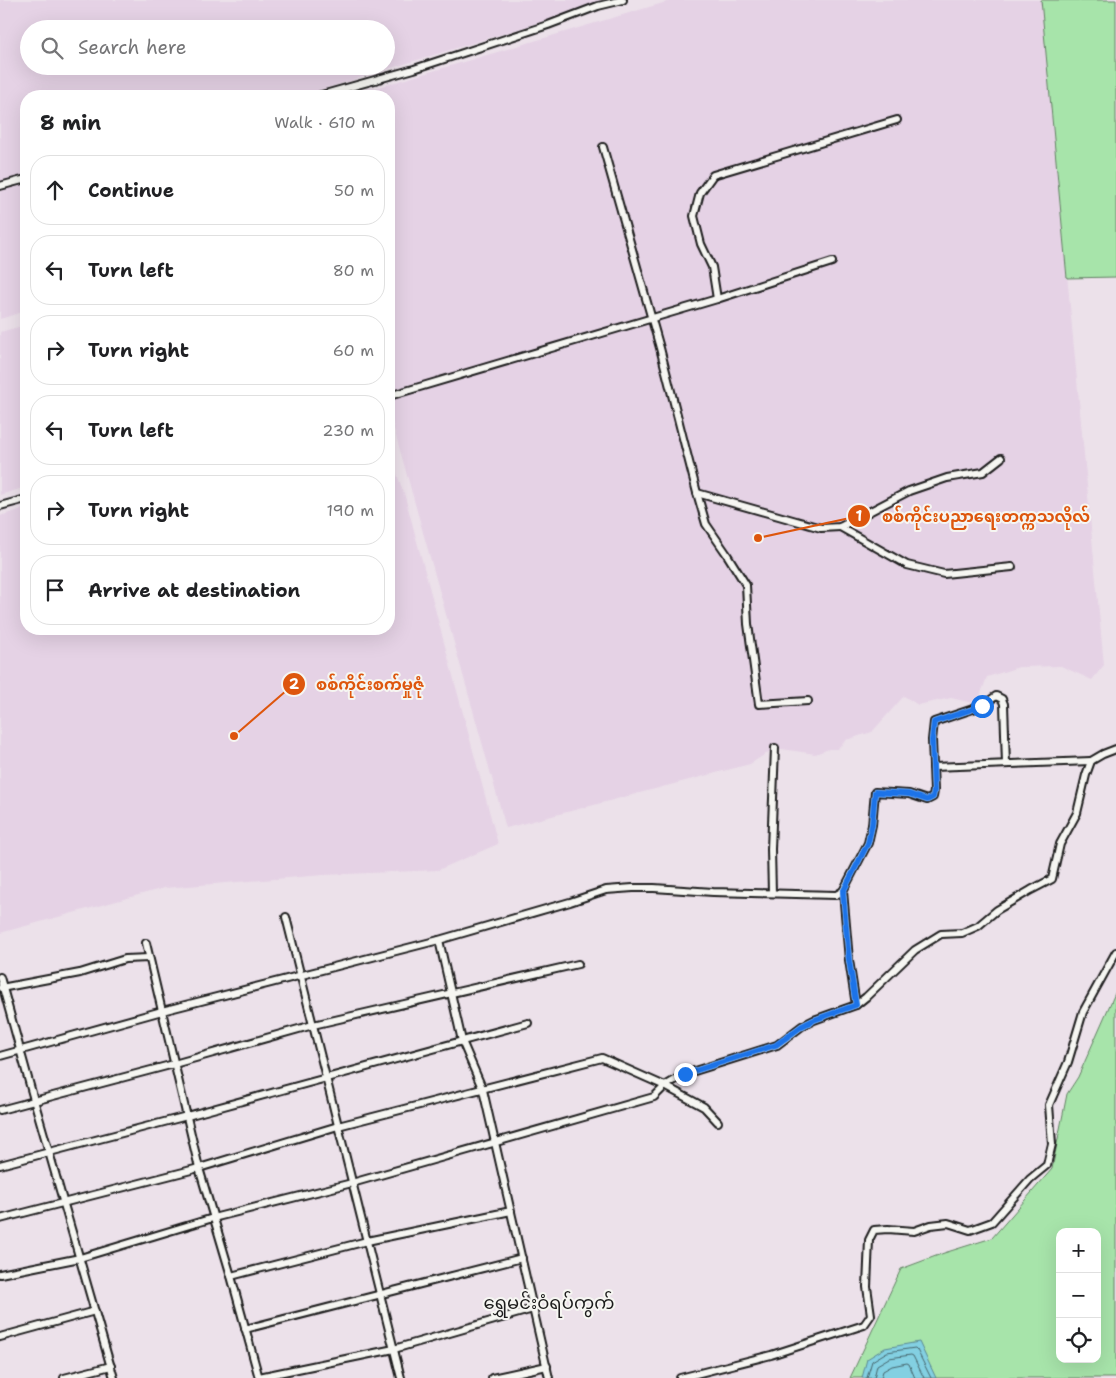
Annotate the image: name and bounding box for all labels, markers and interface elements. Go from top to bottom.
search box [20,20,395,75]
icon: search [38,34,66,62]
text: Search here [78,35,187,60]
text: 8 min [40,109,101,137]
text: Walk · 610 m [274,112,375,133]
icon: ahead [41,176,69,204]
text: Continue [88,178,174,203]
text: 50 m [334,180,374,201]
icon: left [41,256,69,284]
text: Turn left [88,258,174,283]
text: 80 m [333,260,374,281]
icon: right [41,336,69,364]
text: Turn right [88,338,189,363]
text: 60 m [333,340,374,361]
icon: left [41,416,69,444]
text: Turn left [88,418,174,443]
text: 230 m [322,420,374,441]
icon: right [41,496,69,524]
text: Turn right [88,498,189,523]
text: 190 m [327,500,374,521]
callout: စစ်ကိုင်းပညာရေးတက္ကသလိုလ် [847,501,1100,532]
text: စစ်ကိုင်းပညာရေးတက္ကသလိုလ် [882,505,1090,530]
text: 1 [856,506,863,526]
icon: arrive [41,576,69,604]
text: Arrive at destination [88,578,300,603]
callout: စစ်ကိုင်းစက်မှုဇုံ [281,669,435,700]
text: စစ်ကိုင်းစက်မှုဇုံ [316,673,424,698]
text: 2 [289,674,300,694]
route start [971,695,994,718]
route end [674,1063,697,1086]
map controls [1056,1228,1101,1363]
button: + [1056,1228,1101,1273]
button: − [1056,1273,1101,1318]
district label: ရွှေမင်းဝံရပ်ကွက် [484,1290,614,1318]
button: locate [1056,1318,1101,1363]

